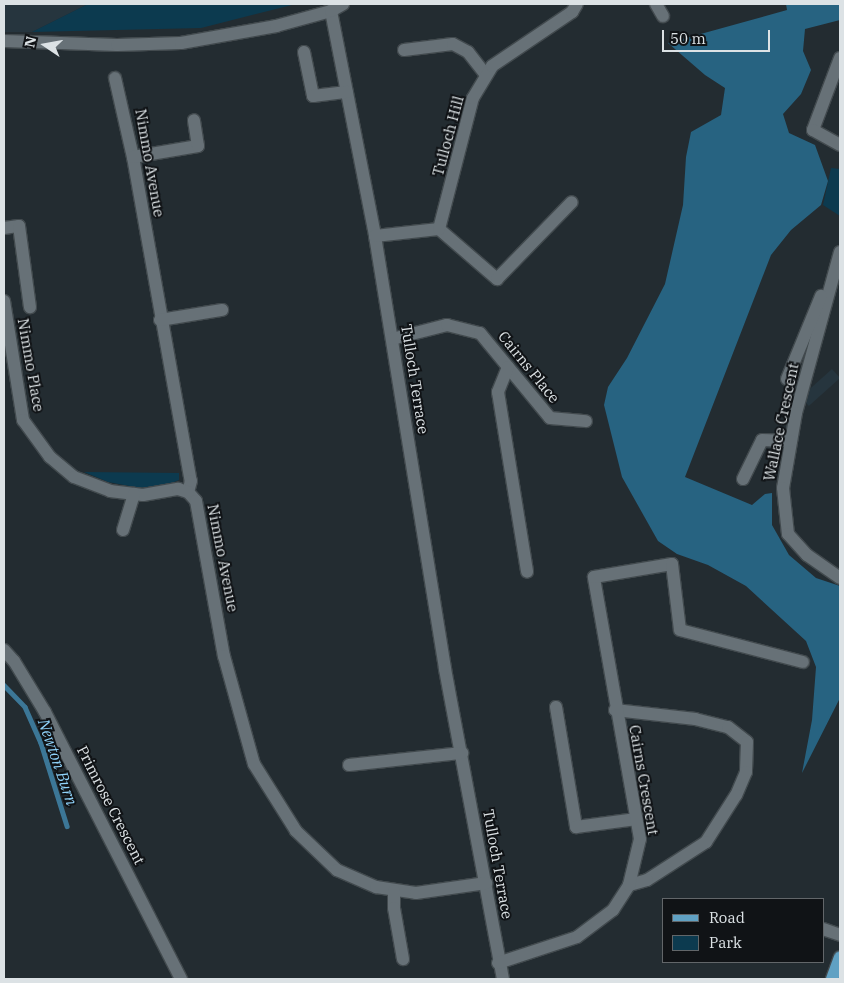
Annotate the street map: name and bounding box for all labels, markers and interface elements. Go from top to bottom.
north arrow [20,20,70,70]
scale bar [664,20,772,52]
text: 50 m [670,29,706,48]
text: N [20,35,40,49]
street label: Tulloch Hill [429,94,467,178]
street label: Nimmo Avenue [132,107,168,219]
street label: Nimmo Place [14,317,48,413]
street label: Tulloch Terrace [397,323,433,435]
street label: Cairns Place [495,327,563,407]
street label: Wallace Crescent [760,361,802,483]
street label: Nimmo Avenue [204,502,242,614]
water label: Newton Burn [34,716,82,808]
street label: Cairns Crescent [625,724,663,836]
street label: Primrose Crescent [73,743,149,867]
street label: Tulloch Terrace [479,808,517,920]
legend [662,898,824,963]
text: Road [709,908,745,927]
text: Park [709,933,742,952]

